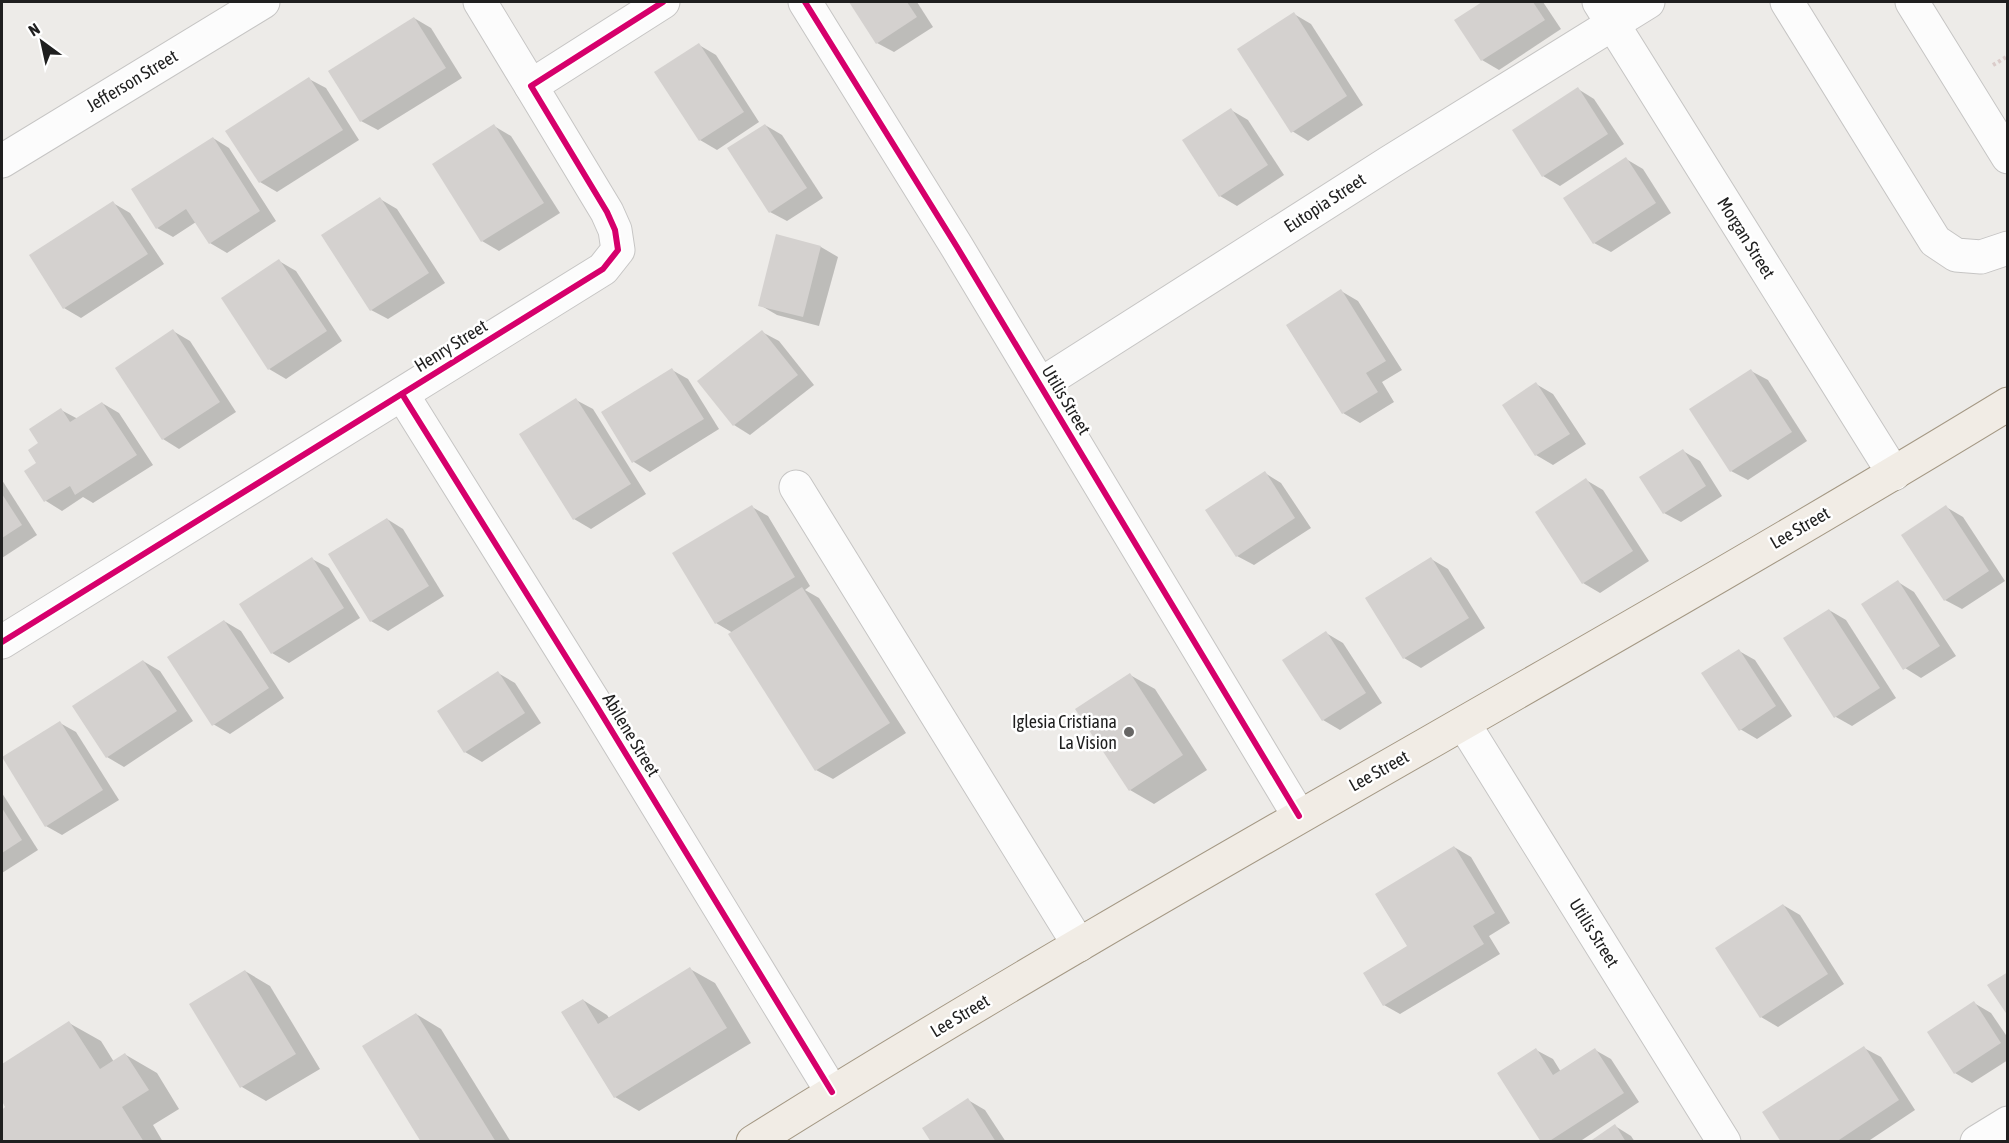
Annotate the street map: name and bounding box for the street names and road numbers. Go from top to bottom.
street label: Jefferson Street [82,45,181,116]
street label: Eutopia Street [1280,168,1369,237]
street label: Morgan Street [1713,193,1780,282]
street label: Henry Street [410,315,491,376]
street label: Utilis Street [1038,361,1095,438]
street label: Lee Street [1766,502,1833,553]
street label: Abilene Street [598,689,664,780]
street label: Lee Street [1345,746,1412,796]
street label: Utilis Street [1565,894,1624,971]
street label: Lee Street [926,990,993,1041]

